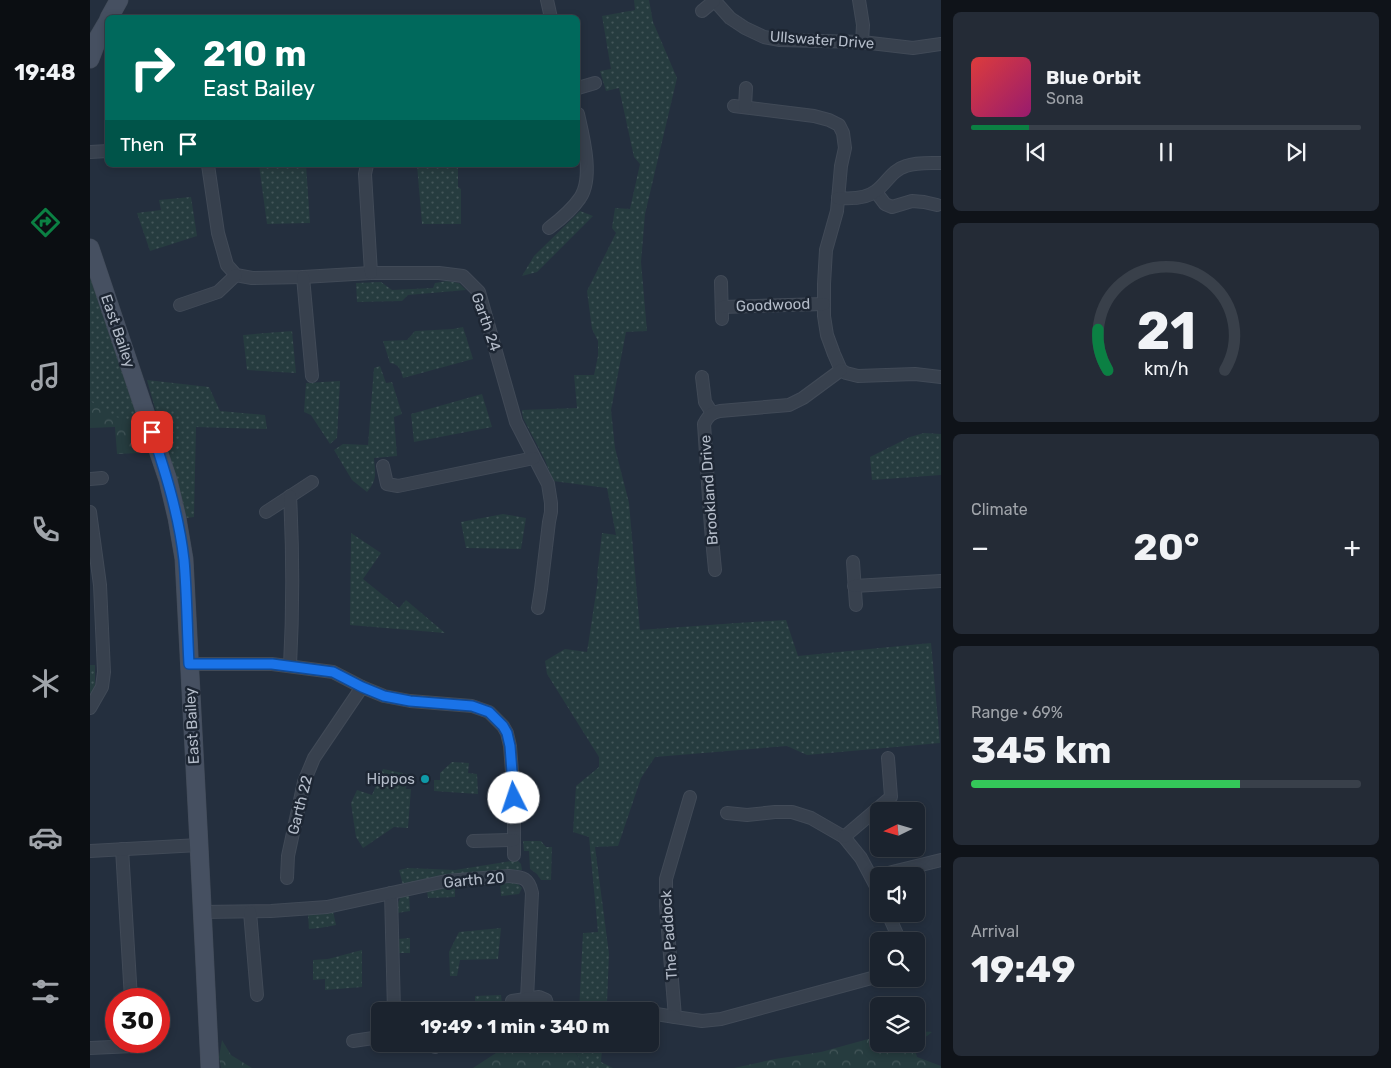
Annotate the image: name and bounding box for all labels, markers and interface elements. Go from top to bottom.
street label: Ullswater Drive [769,27,875,53]
text: 210 m [203,33,306,75]
icon: right [120,35,185,100]
text: 19:48 [14,59,76,86]
text: Blue Orbit [1046,66,1141,89]
text: East Bailey [203,75,315,102]
text: Sona [1046,89,1084,108]
icon: arrive [174,130,202,158]
text: Then [120,133,164,156]
icon: previous [1022,138,1050,166]
icon: pause [1152,138,1180,166]
icon: next [1282,138,1310,166]
icon: directions [28,205,63,240]
street label: Garth 24 [468,290,504,354]
street label: East Bailey [97,292,139,370]
street label: Goodwood [736,295,810,315]
text: 21 [1136,300,1196,362]
text: km/h [1144,358,1188,379]
icon: music [28,359,63,394]
pin [131,411,173,453]
icon: arrive [138,418,166,446]
street label: Brookland Drive [696,434,722,546]
text: Climate [971,500,1028,519]
icon: phone [28,512,63,547]
text: 20° [1133,524,1199,570]
text: − [971,531,989,564]
text: + [1344,531,1361,564]
icon: climate [28,666,63,701]
street label: East Bailey [181,687,203,765]
text: Range · 69% [971,703,1063,722]
text: 345 km [971,727,1112,773]
place label: Hippos [367,770,415,788]
position arrow [487,771,539,823]
street label: Garth 22 [284,773,316,837]
marker: Hippos [419,773,431,785]
north arrow [870,802,925,858]
map controls [870,802,925,1052]
icon: car [28,820,63,855]
button: sound [870,867,925,922]
street label: Garth 20 [443,868,505,892]
street label: The Paddock [657,889,681,980]
text: Arrival [971,922,1019,941]
button: search [870,932,925,987]
text: 19:49 [971,946,1076,992]
icon: filters [28,974,63,1009]
speed limit sign: 30 [105,988,170,1053]
button: layers [870,997,925,1052]
text: 19:49 · 1 min · 340 m [420,1015,610,1038]

